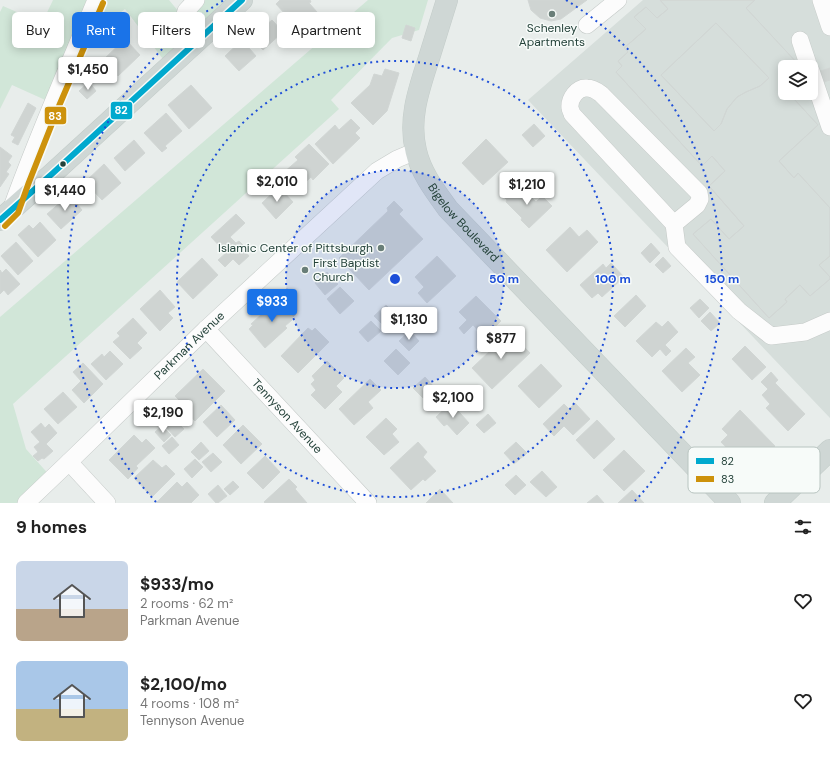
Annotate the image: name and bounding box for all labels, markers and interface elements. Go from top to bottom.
marker: Schenley Apartments [547,9,557,19]
chip: Buy [12,12,64,48]
chip: Rent [72,12,130,48]
chip: Filters [138,12,205,48]
chip: New [213,12,269,48]
chip: Apartment [277,12,375,48]
place label: Schenley Apartments [519,20,585,50]
pin: $1,450 [55,57,121,91]
map controls [778,60,818,100]
button: layers [778,60,818,100]
text: $1,450 [67,61,109,78]
line badge: 82 [110,101,133,120]
text: 82 [114,103,128,117]
line badge: 83 [44,106,67,125]
text: 83 [48,109,62,123]
unlabelled marker [58,159,68,169]
pin: $2,010 [244,169,310,203]
pin: $1,210 [494,172,560,206]
text: $2,010 [256,173,298,190]
text: $1,210 [508,176,546,193]
pin: $1,440 [32,178,98,212]
street label: Bigelow Boulevard [424,180,503,265]
text: $1,440 [44,182,86,199]
place label: Islamic Center of Pittsburgh [218,240,373,256]
marker: Islamic Center of Pittsburgh [376,243,386,253]
place label: First Baptist Church [313,255,380,285]
marker: First Baptist Church [300,265,310,275]
text: 50 m [489,271,519,287]
text: 100 m [595,271,631,287]
text: 150 m [705,271,739,287]
centre of rings [388,272,402,286]
pin: $933 [248,289,296,323]
text: $933 [256,293,288,310]
pin: $1,130 [376,307,442,341]
street label: Parkman Avenue [151,308,228,383]
text: $1,130 [390,311,428,328]
pin: $877 [477,326,525,360]
text: $877 [486,330,516,347]
street label: Tennyson Avenue [248,375,326,457]
pin: $2,100 [420,385,486,419]
text: $2,100 [432,389,474,406]
pin: $2,190 [130,400,196,434]
text: $2,190 [143,404,183,421]
legend [688,447,820,493]
text: 82 [721,454,734,468]
text: 83 [721,472,734,486]
text: 9 homes [16,516,87,538]
icon: filters [792,516,814,538]
text: $933/mo [140,573,214,595]
icon: home [48,577,96,625]
icon: heart [792,590,814,612]
text: 2 rooms · 62 m² [140,595,233,612]
text: Parkman Avenue [140,612,239,629]
text: $2,100/mo [140,673,227,695]
icon: home [48,677,96,725]
icon: heart [792,690,814,712]
text: 4 rooms · 108 m² [140,695,239,712]
text: Tennyson Avenue [140,712,244,729]

